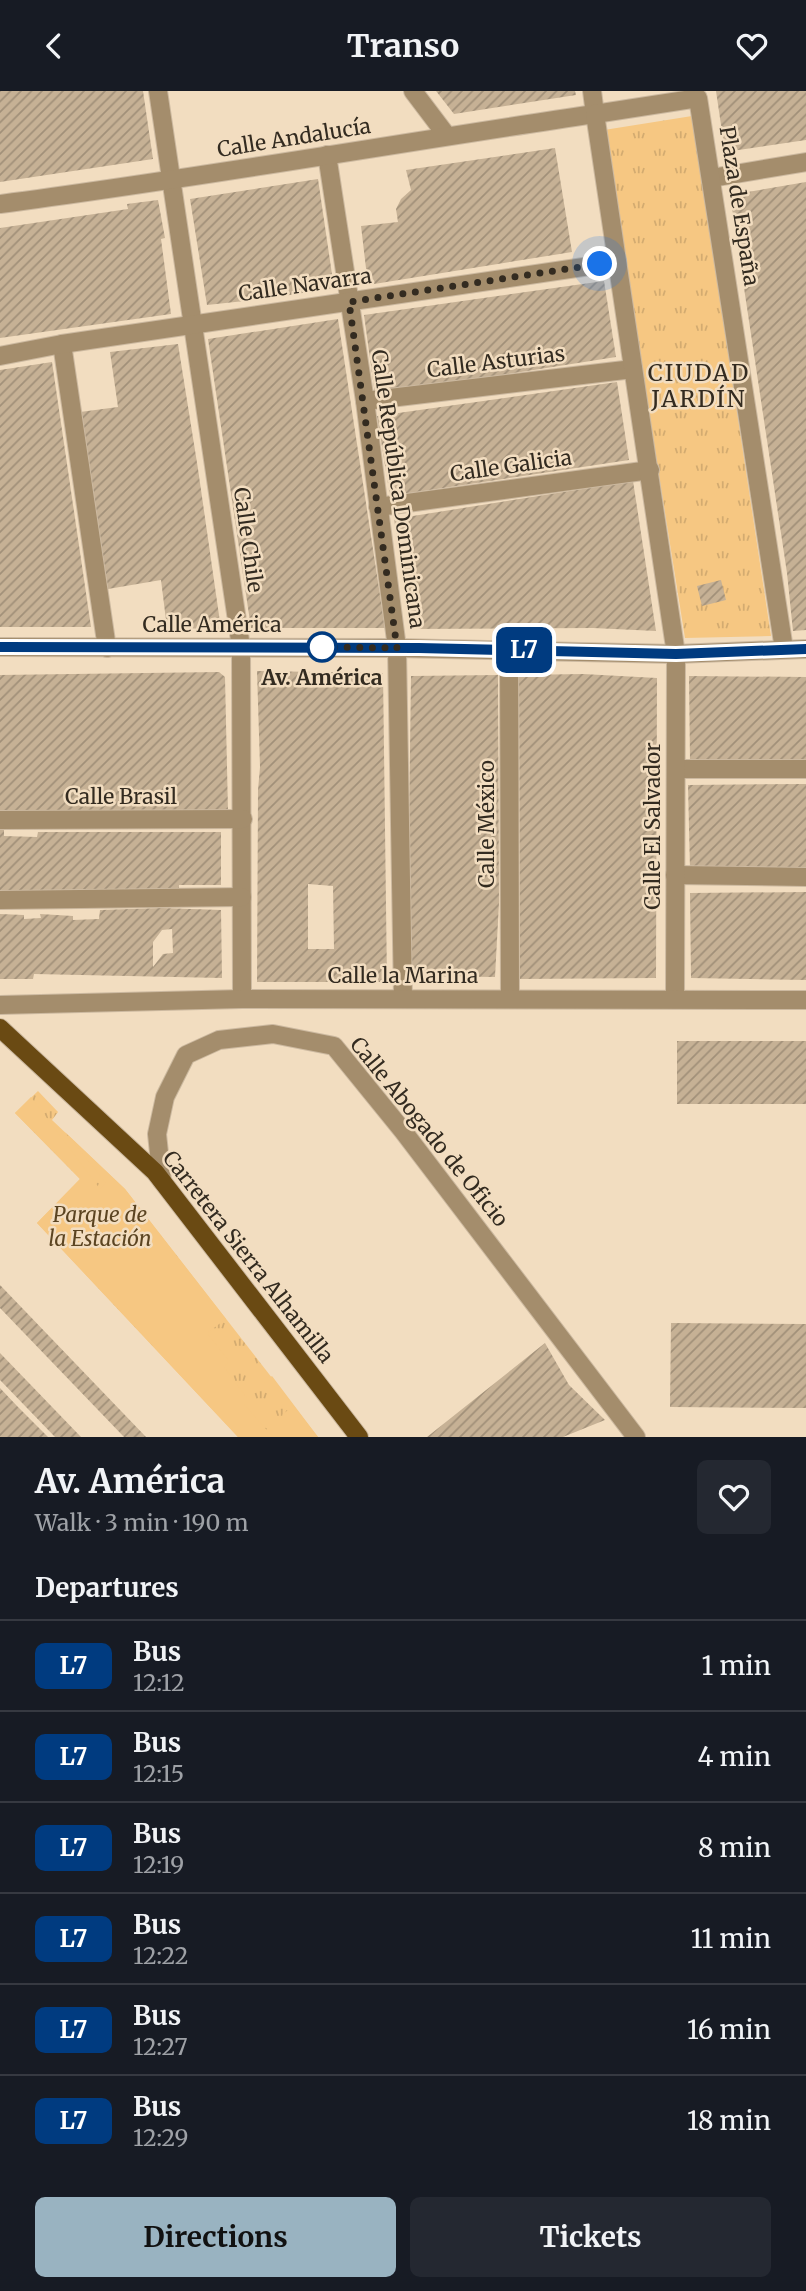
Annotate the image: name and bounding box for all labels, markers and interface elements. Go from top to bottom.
text: Transo [347,26,459,66]
icon: back [35,27,73,65]
icon: heart [733,27,771,65]
street label: Calle Andalucía [215,112,373,163]
street label: Plaza de España [714,124,765,288]
your location [582,246,617,281]
street label: Calle Navarra [237,262,373,307]
street label: Calle Asturias [426,340,566,383]
street label: Calle República Dominicana [366,348,431,630]
district label: CIUDAD JARDÍN [648,358,750,413]
street label: Calle Galicia [448,444,574,487]
street label: Calle Chile [228,486,269,594]
street label: Calle América [143,611,281,638]
line badge: L7 [492,627,556,673]
marker: Av. América [307,632,337,662]
text: L7 [510,634,538,665]
place label: Av. América [261,664,383,691]
street label: Calle El Salvador [639,742,666,910]
street label: Calle México [473,760,500,888]
street label: Calle Brasil [65,783,178,810]
street label: Calle la Marina [328,962,478,989]
street label: Calle Abogado de Oficio [344,1031,514,1232]
street label: Carretera Sierra Alhamilla [157,1145,340,1368]
park label: Parque de la Estación [49,1201,151,1252]
button: heart [697,1460,771,1534]
text: Av. América [35,1461,225,1502]
text: Walk · 3 min · 190 m [35,1508,249,1537]
text: Departures [35,1571,179,1604]
text: Bus [133,1635,181,1668]
text: 1 min [702,1649,771,1682]
text: L7 [60,1650,87,1681]
text: 12:12 [133,1668,185,1697]
text: Bus [133,1726,181,1759]
text: 4 min [697,1740,771,1773]
text: L7 [60,1741,87,1772]
text: 12:15 [133,1759,184,1788]
text: Bus [133,1817,181,1850]
text: 8 min [698,1831,771,1864]
text: L7 [60,1832,87,1863]
text: 12:19 [133,1850,184,1879]
text: Bus [133,1908,181,1941]
text: 11 min [691,1922,771,1955]
text: L7 [60,1923,87,1954]
text: 12:22 [133,1941,188,1970]
text: Bus [133,1999,181,2032]
text: 16 min [687,2013,771,2046]
text: L7 [60,2014,87,2045]
text: 12:27 [133,2032,188,2061]
text: Bus [133,2090,181,2123]
text: 18 min [687,2104,771,2137]
text: L7 [60,2105,87,2136]
text: 12:29 [133,2123,189,2152]
button: Directions [35,2197,396,2277]
button: Tickets [410,2197,771,2277]

